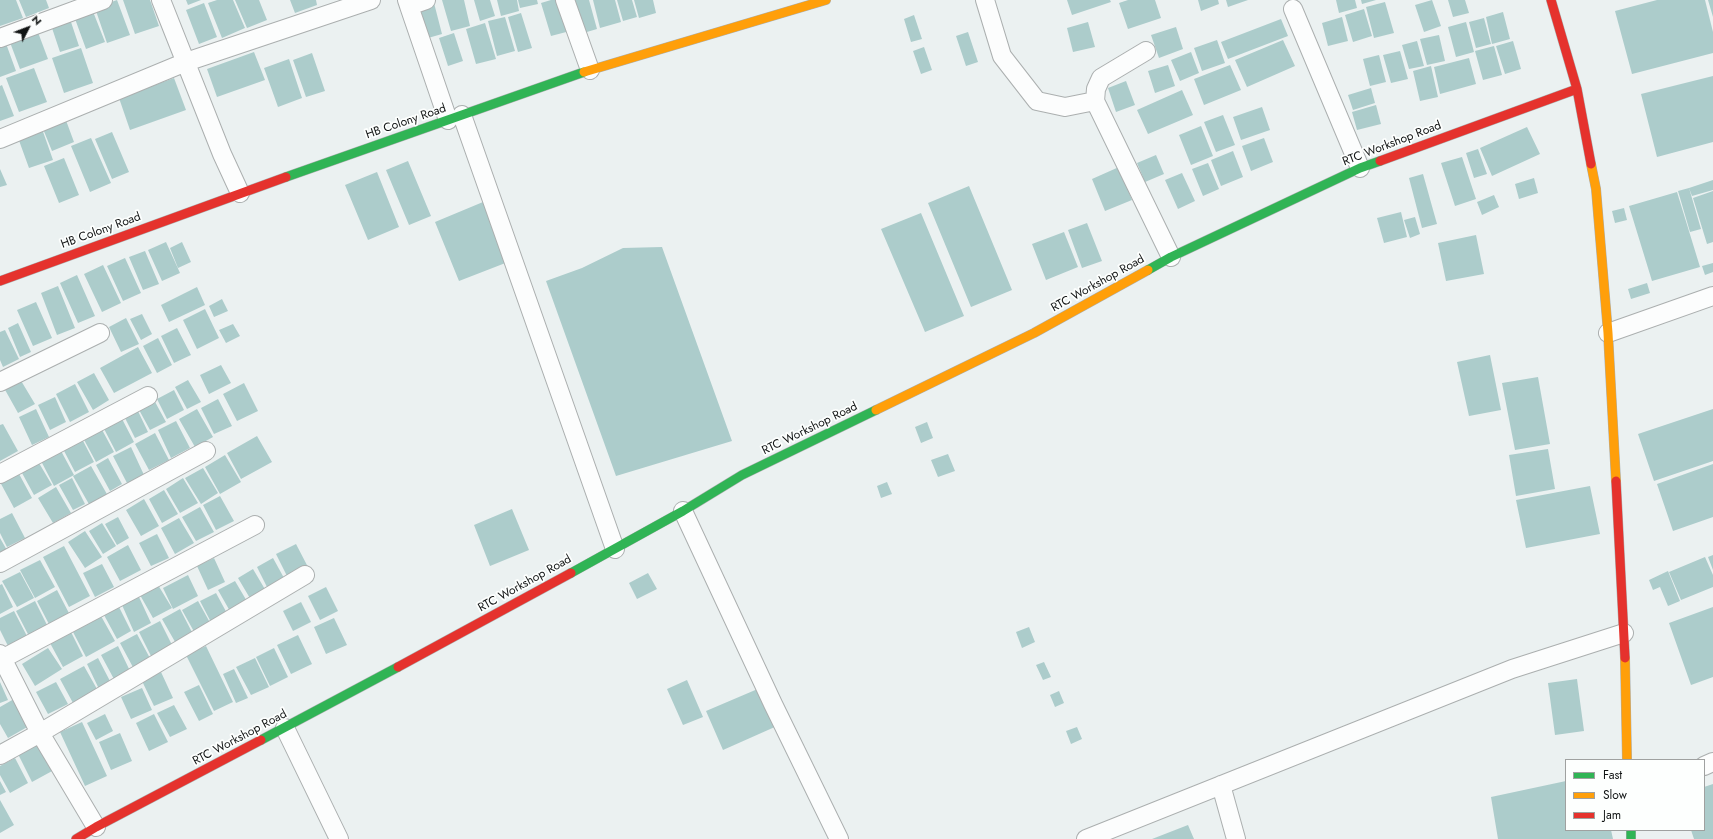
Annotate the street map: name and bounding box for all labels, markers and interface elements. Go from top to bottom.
north arrow [8,8,48,48]
text: N [28,11,46,29]
street label: HB Colony Road [364,102,448,142]
street label: RTC Workshop Road [1341,119,1443,169]
street label: HB Colony Road [59,210,143,252]
street label: RTC Workshop Road [1049,252,1147,316]
street label: RTC Workshop Road [760,400,860,458]
street label: RTC Workshop Road [476,552,574,616]
street label: RTC Workshop Road [191,707,289,769]
legend [1565,759,1705,831]
text: Fast [1603,766,1622,784]
text: Slow [1603,786,1627,804]
text: Jam [1603,806,1621,824]

